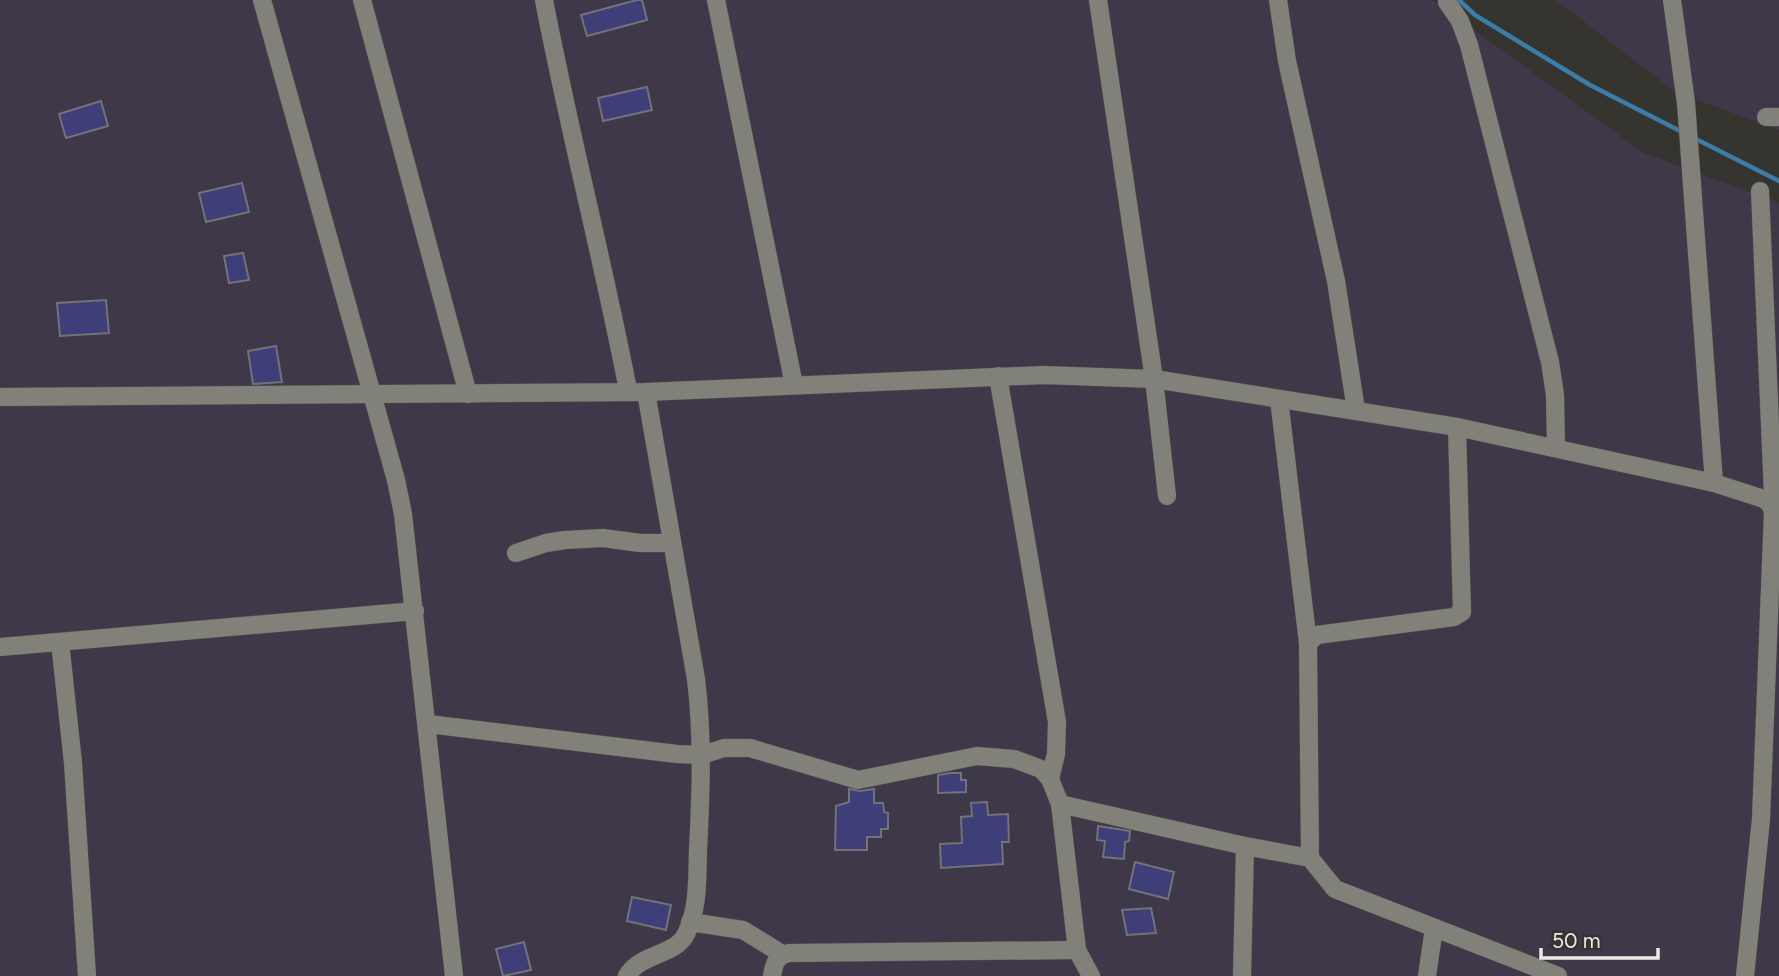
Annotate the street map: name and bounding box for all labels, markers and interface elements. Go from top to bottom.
scale bar [1541,916,1658,960]
text: 50 m [1552,928,1601,953]

